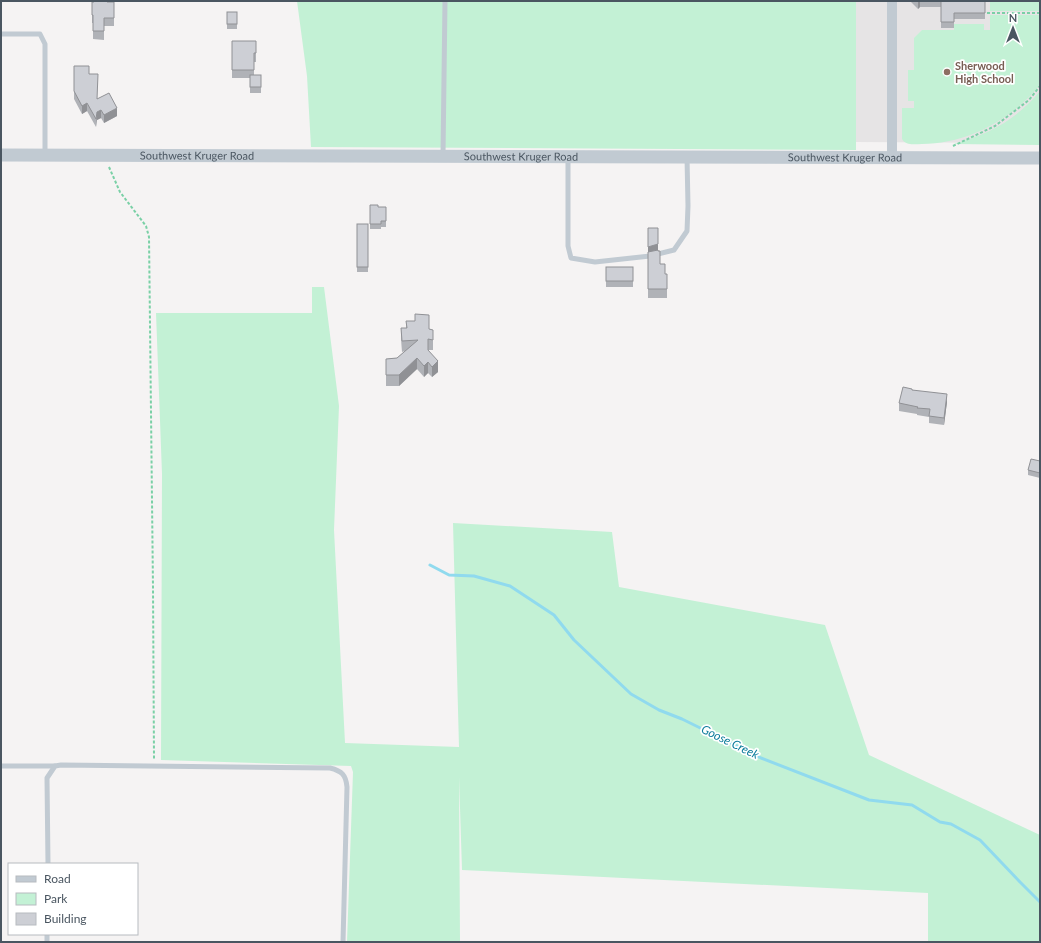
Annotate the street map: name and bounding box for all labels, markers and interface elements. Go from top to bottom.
north arrow [993,8,1033,48]
text: N [1009,11,1017,24]
place label: Sherwood High School [955,59,1014,85]
marker: Sherwood High School [942,67,952,77]
street label: Southwest Kruger Road [140,148,254,162]
street label: Southwest Kruger Road [464,149,578,163]
street label: Southwest Kruger Road [788,150,902,164]
water label: Goose Creek [699,721,762,762]
legend [8,863,138,935]
text: Road [44,871,71,886]
text: Park [44,891,68,906]
text: Building [44,911,87,926]

